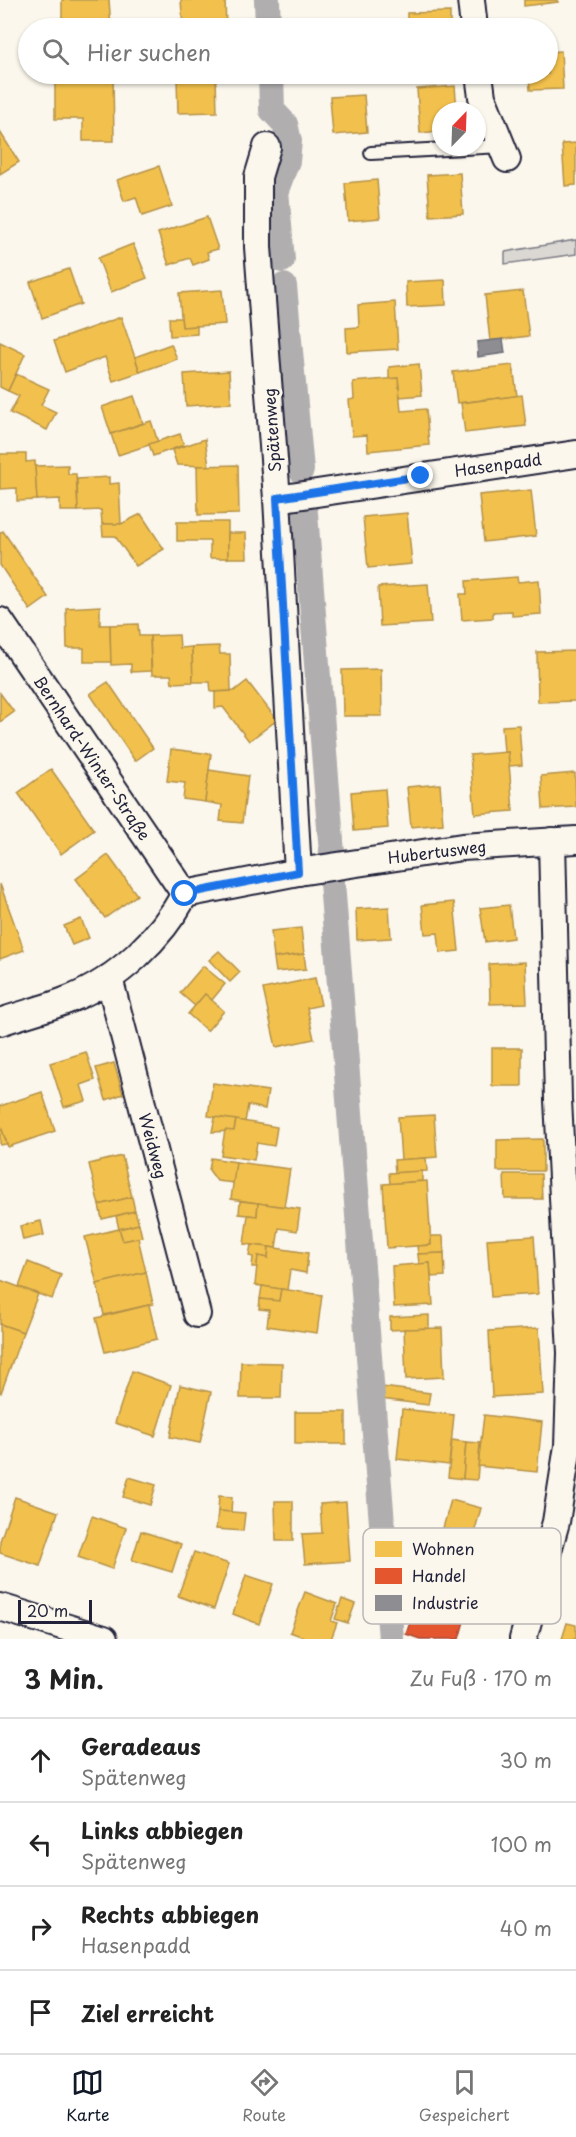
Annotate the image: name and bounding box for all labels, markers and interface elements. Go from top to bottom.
search box [18,18,558,84]
icon: search [39,35,72,68]
text: Hier suchen [87,35,211,68]
north arrow [432,102,486,156]
street label: Spätenweg [256,387,286,473]
street label: Hasenpadd [453,446,543,482]
route end [407,462,433,488]
street label: Bernhard-Winter-Straße [29,670,157,845]
street label: Hubertusweg [386,833,487,869]
route start [171,880,197,906]
street label: Weidweg [134,1110,174,1181]
legend [363,1528,561,1624]
text: Wohnen [412,1536,475,1560]
text: Handel [412,1563,466,1587]
text: Industrie [412,1590,479,1614]
scale bar [18,1597,92,1624]
text: 20 m [27,1598,68,1622]
text: 3 Min. [24,1659,104,1698]
text: Zu Fuß · 170 m [410,1663,552,1693]
text: Geradeaus [81,1729,201,1762]
icon: ahead [24,1744,57,1777]
text: 30 m [499,1745,552,1775]
text: Spätenweg [81,1762,187,1792]
text: Links abbiegen [81,1813,243,1846]
icon: left [24,1828,57,1861]
text: 100 m [491,1829,552,1859]
text: Spätenweg [81,1846,187,1876]
text: Rechts abbiegen [81,1897,259,1930]
icon: right [24,1912,57,1945]
text: 40 m [500,1913,552,1943]
text: Hasenpadd [81,1930,191,1960]
icon: arrive [24,1996,57,2029]
text: Ziel erreicht [81,1996,214,2029]
tab: Karte [66,2066,110,2126]
tab: Route [242,2066,286,2126]
tab: Gespeichert [419,2066,510,2126]

